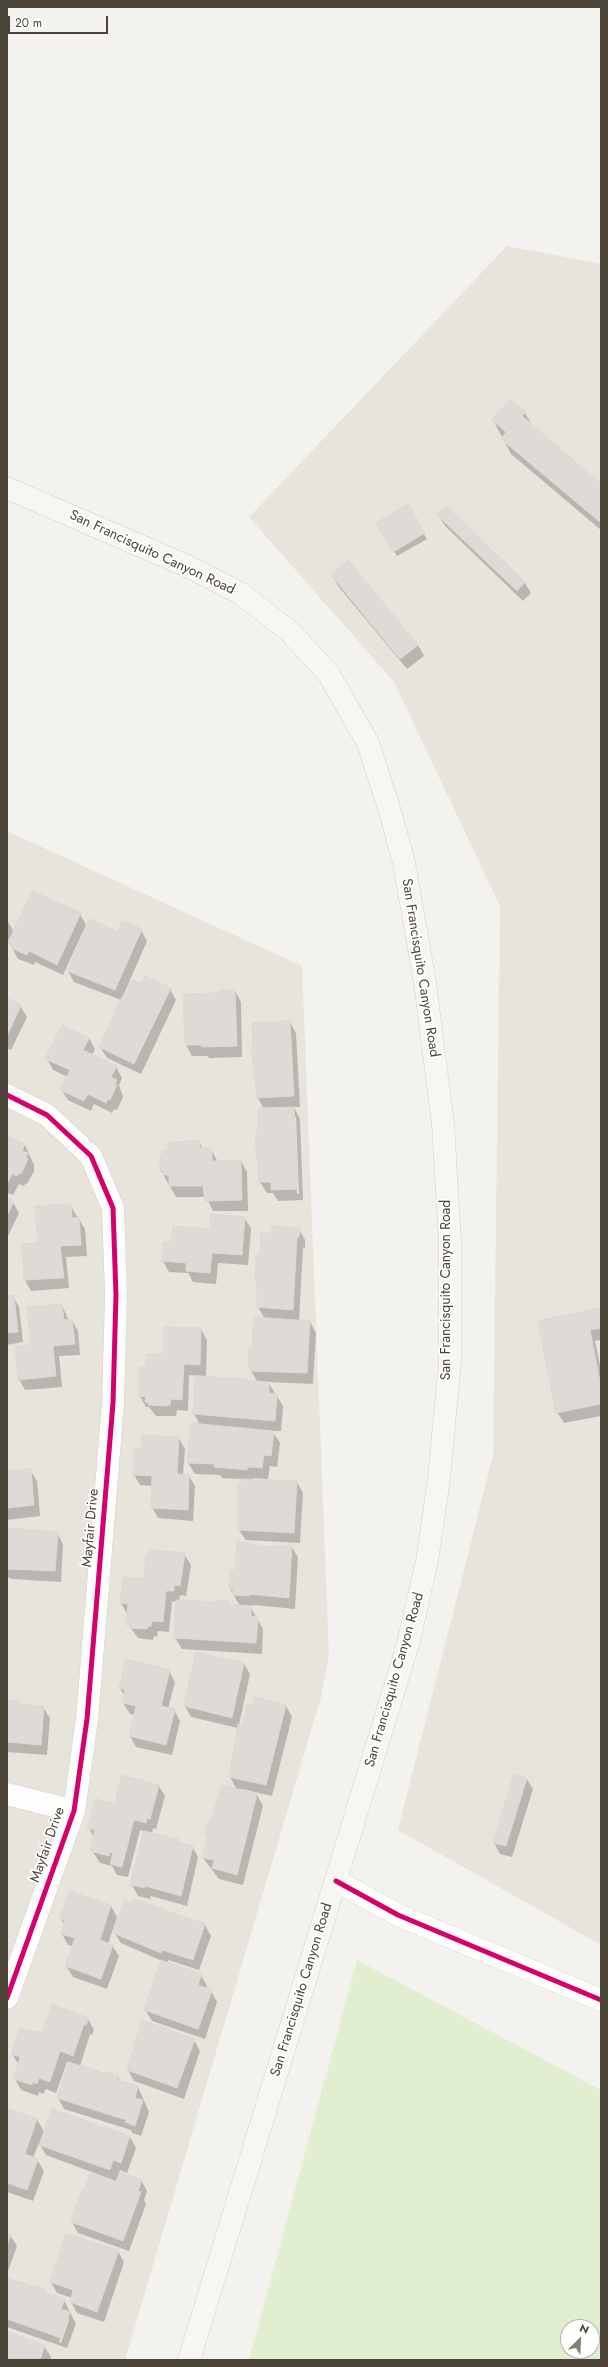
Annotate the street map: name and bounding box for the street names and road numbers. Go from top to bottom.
street label: San Francisquito Canyon Road [67,507,237,599]
street label: San Francisquito Canyon Road [398,877,442,1059]
street label: San Francisquito Canyon Road [439,1200,455,1380]
street label: Mayfair Drive [79,1488,103,1568]
street label: San Francisquito Canyon Road [362,1591,428,1769]
street label: Mayfair Drive [27,1805,69,1885]
street label: San Francisquito Canyon Road [268,1901,336,2079]

